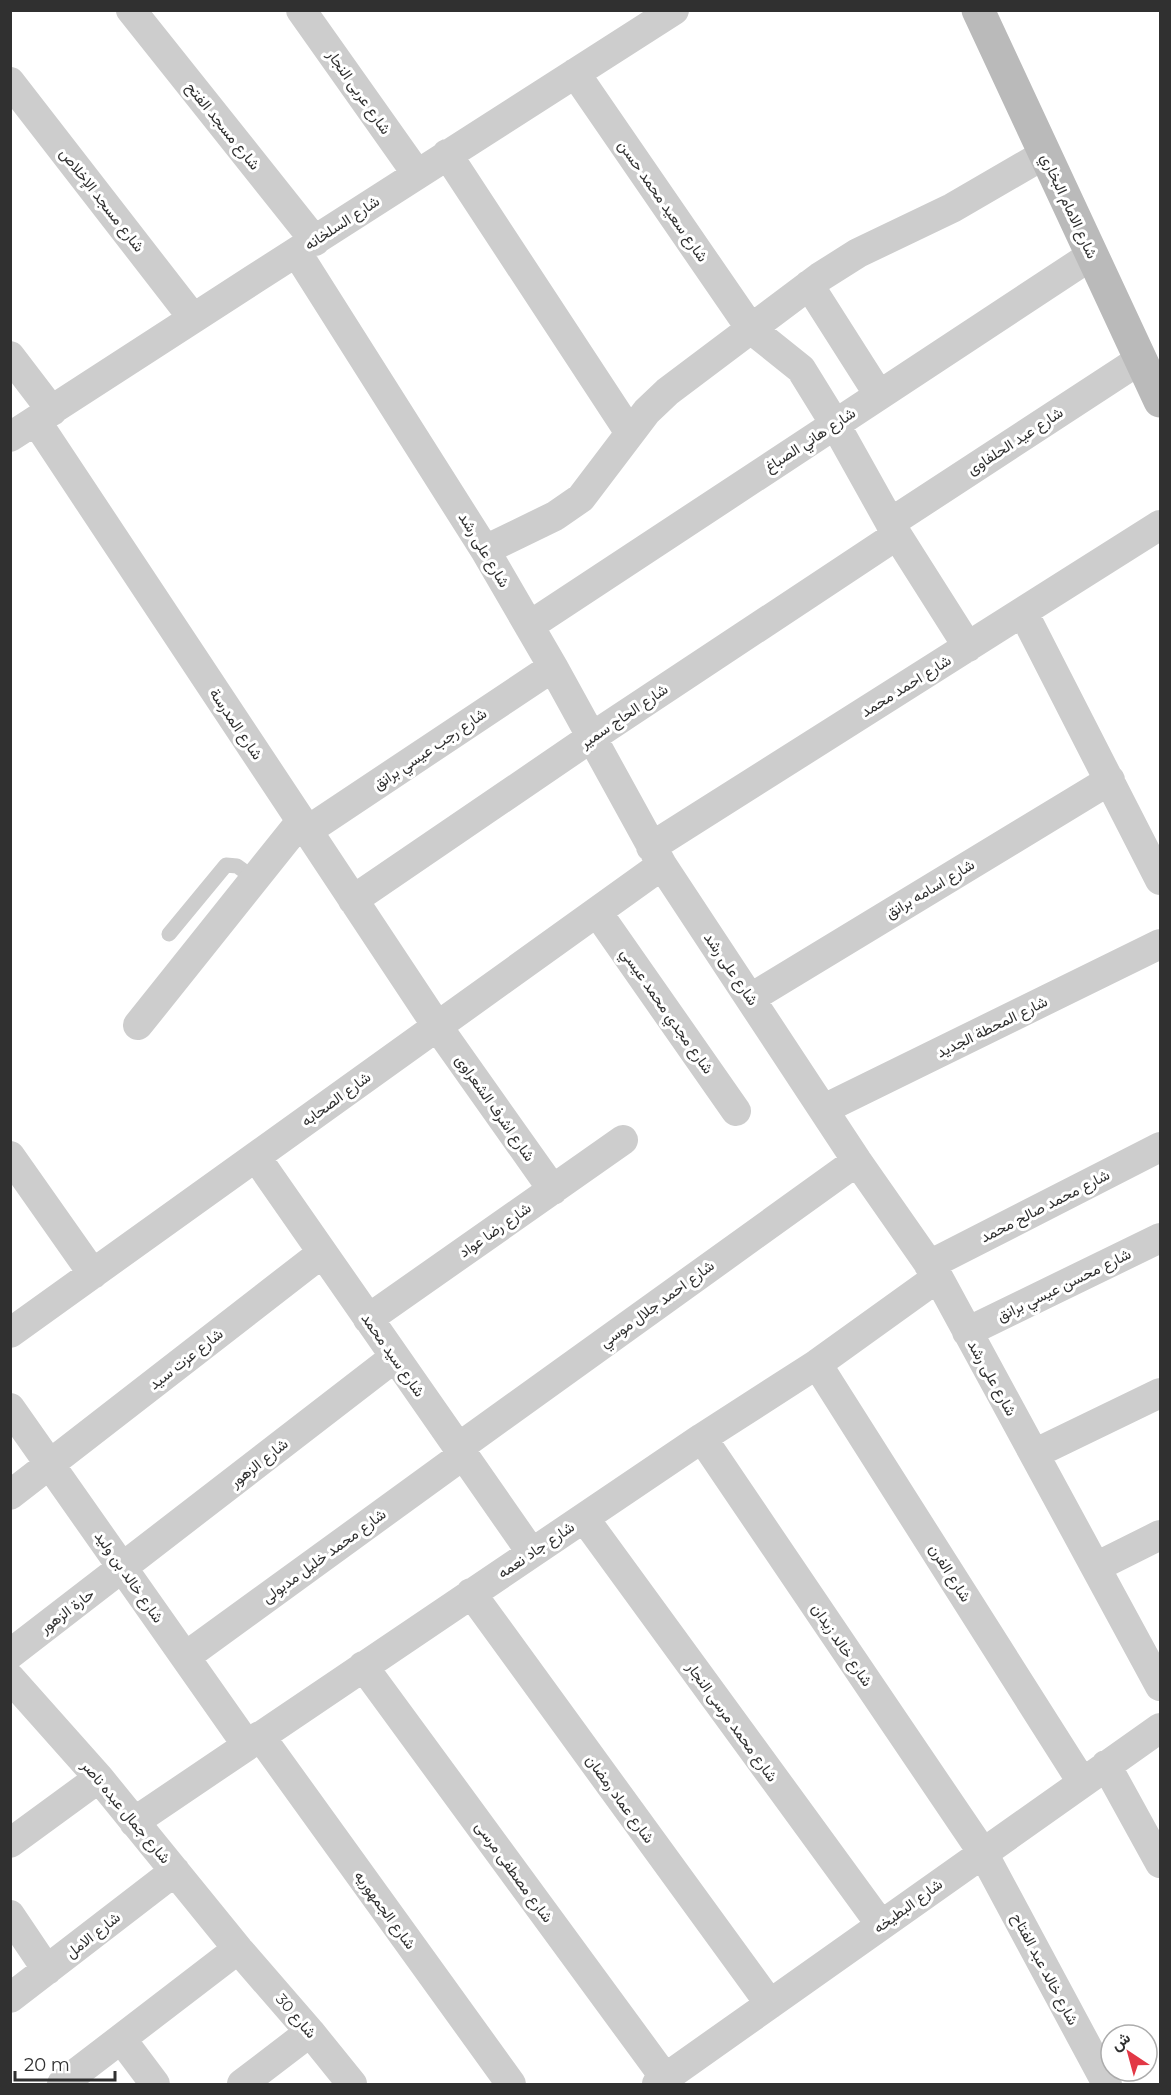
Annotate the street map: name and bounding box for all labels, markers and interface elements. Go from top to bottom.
street label: شارع عربى النجار [321,45,396,139]
street label: شارع مسجد الفتح [181,78,265,175]
street label: شارع سعيد محمد حسن [613,136,713,266]
street label: شارع مسجد الإخلاص [54,144,149,257]
street label: شارع الامام البخاري [1033,150,1102,263]
street label: شارع السلخانه [301,191,384,256]
street label: شارع عيد الحلفاوى [963,402,1068,480]
street label: شارع هاني الصباغ [761,403,861,479]
street label: شارع على رشد [453,509,514,592]
street label: شارع احمد محمد [857,650,956,723]
street label: شارع الحاج سمير [575,679,673,754]
street label: شارع المدرسة [204,684,267,764]
street label: شارع رجب عيسي برانق [369,703,492,797]
street label: شارع اسامه برانق [882,855,979,924]
street label: شارع على رشد [698,929,763,1010]
street label: شارع مجدي محمد عيسي [614,944,718,1080]
street label: شارع المحطة الجديد [933,991,1051,1063]
street label: شارع اشرف الشعراوى [450,1051,539,1166]
street label: شارع الصحابه [297,1067,375,1132]
street label: شارع محمد صالح محمد [977,1165,1114,1248]
street label: شارع رضا عواد [455,1198,536,1263]
street label: شارع محسن عيسي برانق [994,1244,1136,1329]
street label: شارع احمد جلال موسي [596,1256,720,1355]
street label: شارع سيد محمد [356,1309,429,1402]
street label: شارع عزت سيد [145,1324,228,1395]
street label: شارع على رشد [962,1336,1021,1420]
street label: شارع الزهور [225,1434,293,1493]
street label: شارع محمد خليل مدبولى [258,1504,391,1609]
street label: شارع جاد نعمه [494,1517,579,1584]
street label: شارع خالد بن وليد [89,1527,168,1628]
street label: شارع الفرن [923,1540,976,1606]
street label: حارة الزهور [35,1584,98,1638]
street label: شارع خالد زيدان [806,1600,877,1691]
street label: شارع محمد مرسى النجار [680,1657,782,1786]
street label: شارع عماد رمضان [580,1751,659,1848]
street label: شارع جمال عبده ناصر [76,1756,175,1868]
street label: شارع مصطفى مرسى [470,1817,558,1927]
street label: شارع الجمهوريه [349,1867,420,1954]
street label: شارع البطيخه [869,1874,947,1939]
street label: شارع الامل [62,1907,125,1963]
street label: شارع خالد عبد الفتاح [1006,1909,1083,2029]
street label: شارع 30 [270,1990,321,2043]
north arrow [1099,2023,1159,2083]
text: ش [1107,2028,1134,2055]
scale bar [15,2044,116,2082]
text: 20 m [24,2054,70,2076]

